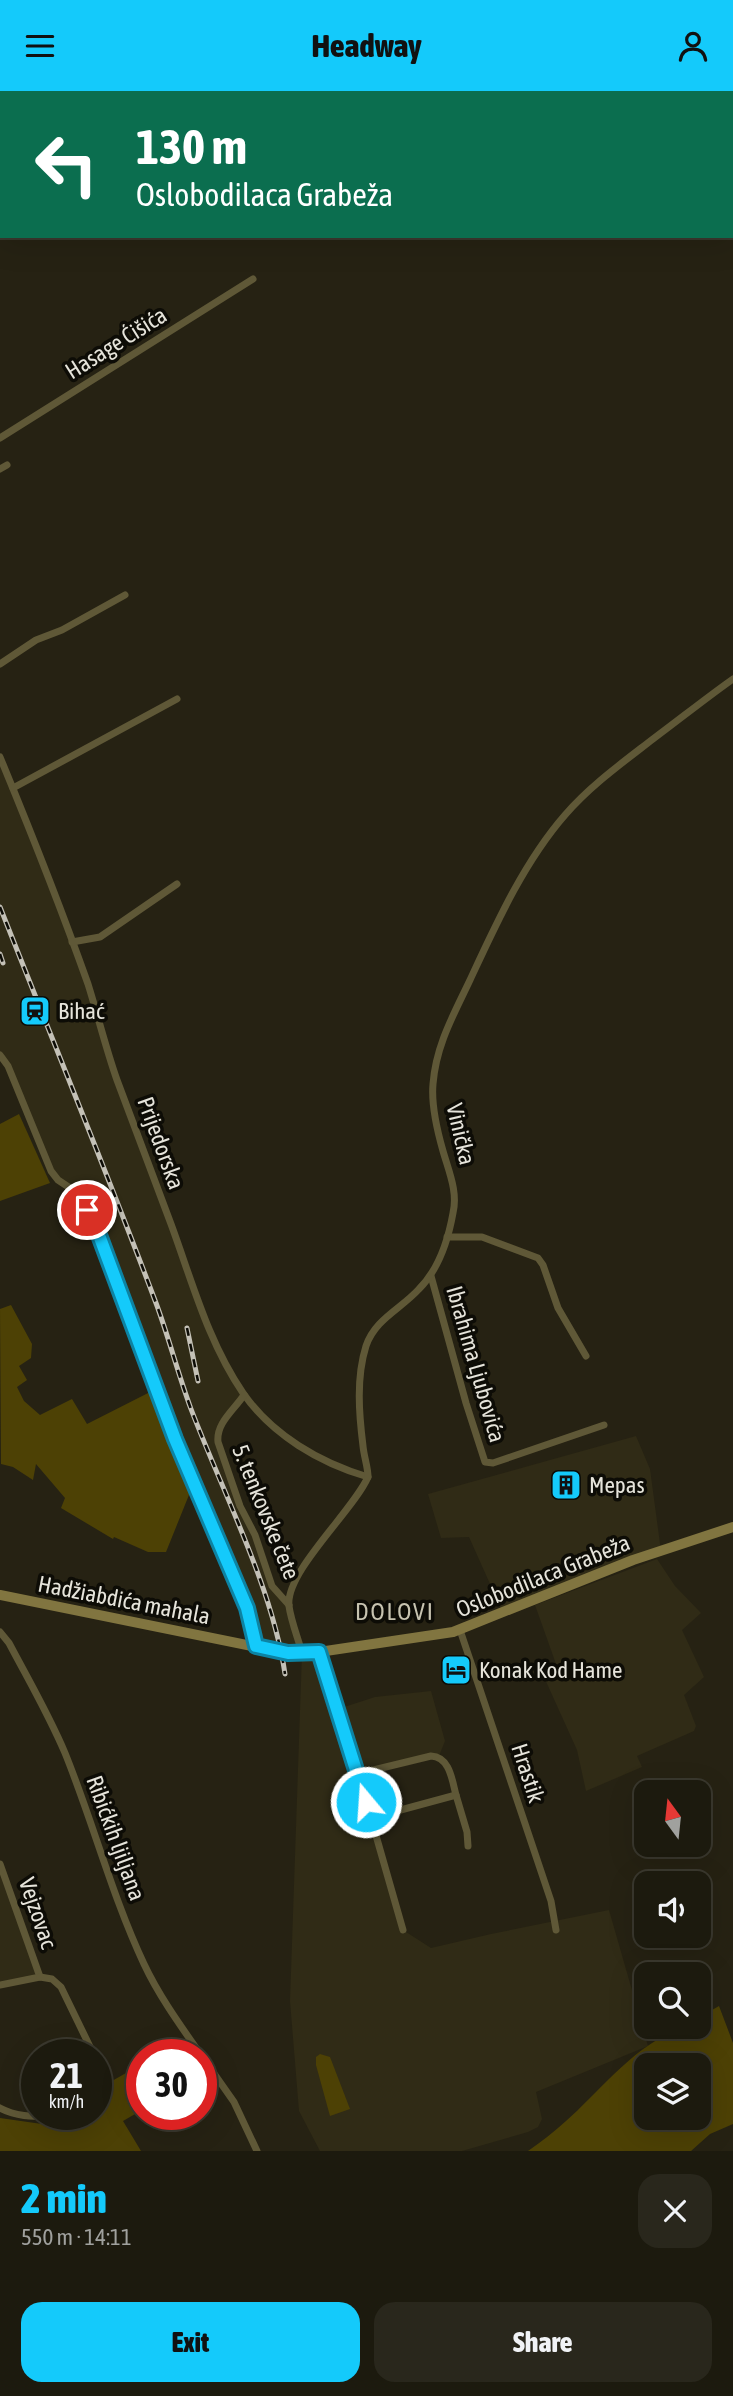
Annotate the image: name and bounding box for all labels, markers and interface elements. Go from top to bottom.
icon: menu [21,27,59,65]
text: Headway [311,27,422,64]
icon: person [674,27,712,65]
text: 130 m [136,118,247,174]
icon: left [21,119,112,210]
text: Oslobodilaca Grabeža [136,176,393,213]
street label: Hasage Ćišića [61,302,171,384]
station icon: Bihać [18,994,52,1028]
place label: Bihać [58,998,105,1024]
street label: Prijedorska [132,1093,190,1193]
street label: Vinička [441,1101,481,1167]
pin [57,1180,117,1240]
icon: arrive [68,1191,106,1229]
street label: Ibrahima Ljubovića [441,1283,511,1445]
street label: 5. tenkovske čete [227,1441,305,1583]
building icon: Mepas [549,1468,583,1502]
place label: Mepas [589,1472,645,1498]
street label: Oslobodilaca Grabeža [452,1529,634,1623]
street label: Hadžiabdića mahala [36,1571,212,1629]
district label: DOLOVI [355,1598,435,1625]
hotel icon: Konak Kod Hame [439,1653,473,1687]
place label: Konak Kod Hame [479,1657,622,1683]
street label: Hrastik [506,1740,550,1806]
position arrow [329,1765,403,1839]
street label: Ribićkih ljiljana [81,1772,151,1904]
north arrow [634,1780,710,1857]
map controls [634,1780,711,2130]
button: sound [634,1871,711,1948]
street label: Vejzovac [14,1874,62,1952]
button: search [634,1962,711,2039]
speed limit sign: 30 [126,2039,217,2130]
button: layers [634,2053,711,2130]
text: 21 [50,2055,83,2095]
text: km/h [49,2091,84,2112]
text: 2 min [21,2174,107,2222]
button: close [638,2174,712,2248]
text: 550 m · 14:11 [21,2224,132,2250]
button: Exit [21,2302,360,2382]
button: Share [374,2302,712,2382]

